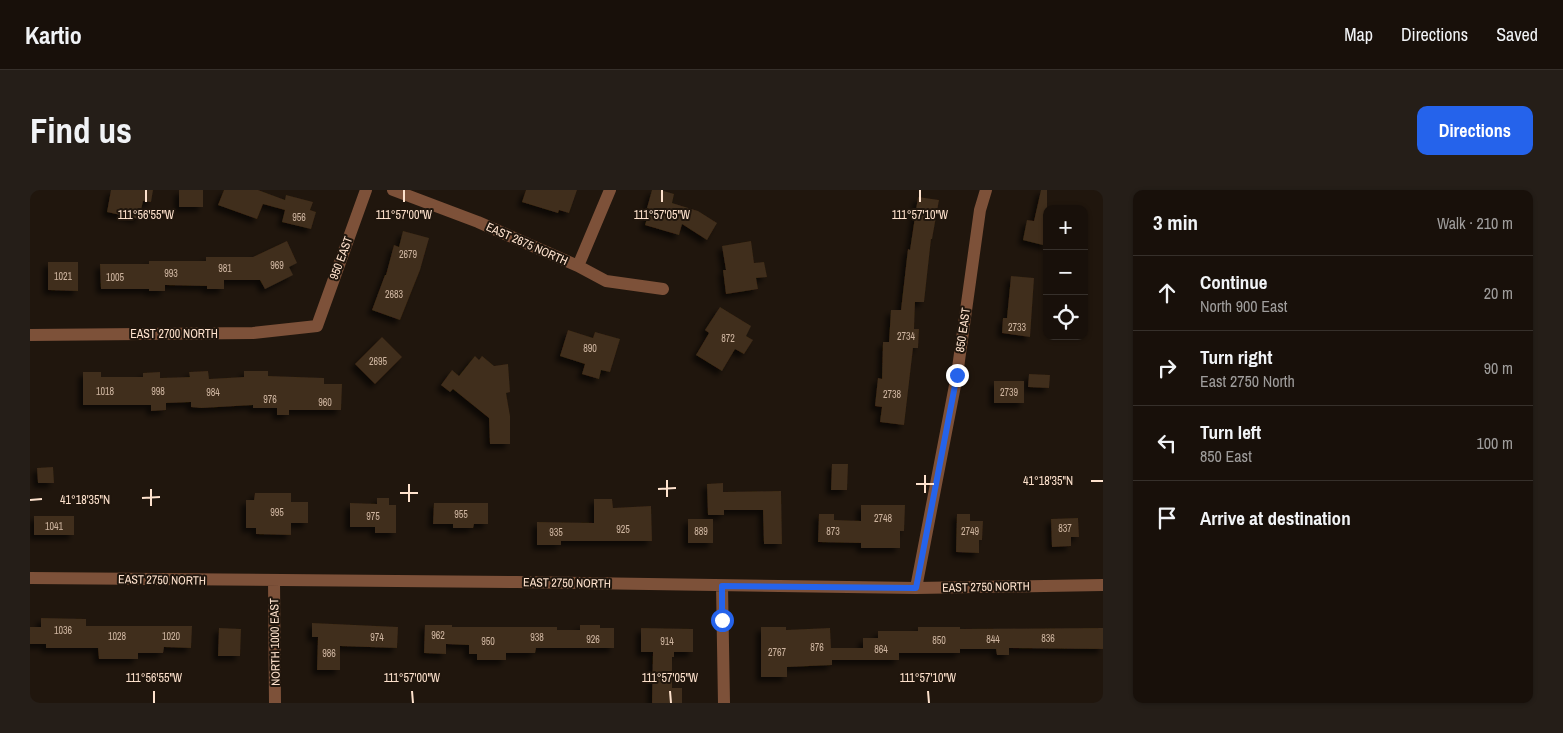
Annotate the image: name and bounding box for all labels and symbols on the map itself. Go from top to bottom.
text: 111°56'55"W [118,207,175,223]
text: 111°57'00"W [376,207,433,223]
text: 111°57'05"W [634,207,691,223]
text: 111°57'10"W [892,207,949,223]
house number: 956 [292,211,306,224]
street label: EAST 2675 NORTH [484,219,570,269]
street label: 950 EAST [326,234,356,282]
house number: 2679 [399,248,418,261]
house number: 969 [270,259,284,272]
house number: 981 [218,262,232,275]
house number: 993 [164,267,178,280]
house number: 1021 [54,270,73,283]
house number: 1005 [106,271,125,284]
house number: 2683 [385,288,404,301]
street label: 850 EAST [952,307,974,353]
house number: 2733 [1008,321,1027,334]
street label: EAST 2700 NORTH [130,326,218,342]
house number: 2734 [897,330,916,343]
house number: 872 [721,332,735,345]
house number: 890 [583,342,597,355]
house number: 2695 [369,355,388,368]
route end [946,364,969,387]
house number: 1018 [96,385,115,398]
house number: 998 [151,385,165,398]
house number: 984 [206,386,220,399]
house number: 2739 [1000,386,1019,399]
house number: 2738 [883,388,902,401]
house number: 976 [263,393,277,406]
house number: 960 [318,396,332,409]
text: 41°18'35"N [1023,473,1073,489]
text: 41°18'35"N [60,492,110,508]
house number: 995 [270,506,284,519]
house number: 955 [454,508,468,521]
house number: 975 [366,510,380,523]
house number: 2748 [874,512,893,525]
house number: 1041 [45,520,64,533]
house number: 837 [1058,522,1072,535]
house number: 925 [616,523,630,536]
house number: 889 [694,525,708,538]
house number: 873 [826,525,840,538]
house number: 2749 [961,525,980,538]
house number: 935 [549,526,563,539]
street label: EAST 2750 NORTH [118,571,206,589]
street label: EAST 2750 NORTH [523,574,611,592]
street label: EAST 2750 NORTH [942,578,1030,596]
street label: NORTH 1000 EAST [266,598,284,686]
route start [711,609,734,632]
house number: 1036 [54,624,73,637]
house number: 962 [431,629,445,642]
house number: 1028 [108,630,127,643]
house number: 1020 [162,630,181,643]
house number: 974 [370,631,384,644]
house number: 938 [530,631,544,644]
house number: 836 [1041,632,1055,645]
house number: 926 [586,633,600,646]
house number: 844 [986,633,1000,646]
house number: 850 [932,634,946,647]
house number: 950 [481,635,495,648]
house number: 914 [660,635,674,648]
house number: 876 [810,641,824,654]
house number: 864 [874,643,888,656]
house number: 2767 [768,646,787,659]
house number: 986 [322,647,336,660]
text: 111°56'55"W [126,670,183,686]
text: 111°57'00"W [384,670,441,686]
text: 111°57'05"W [642,670,699,686]
text: 111°57'10"W [900,670,957,686]

